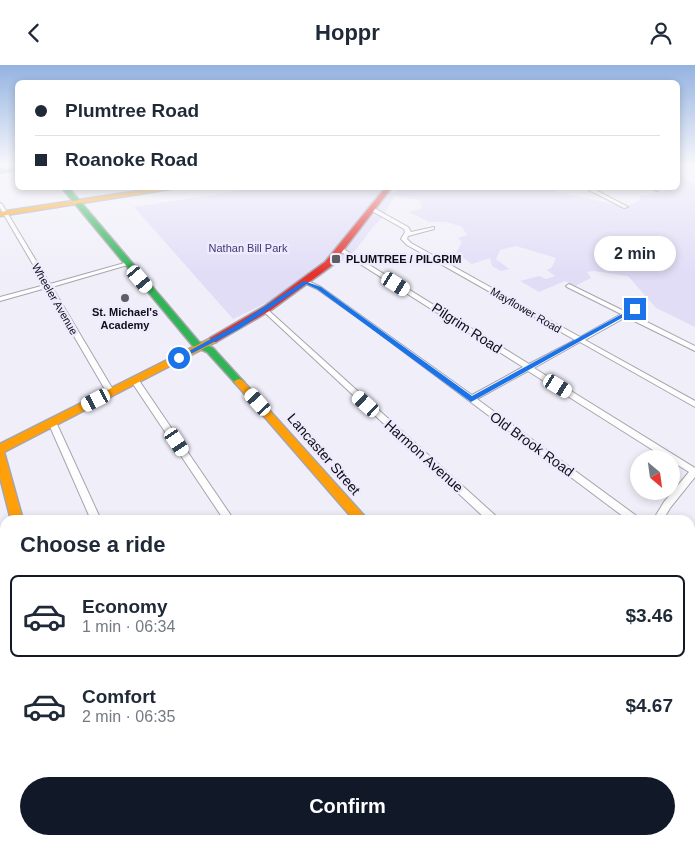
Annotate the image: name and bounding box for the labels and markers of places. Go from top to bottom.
marker: PLUMTREE / PILGRIM [330,253,342,265]
place label: PLUMTREE / PILGRIM [346,253,462,265]
marker: St. Michael's Academy [119,292,131,304]
place label: St. Michael's Academy [92,306,158,331]

